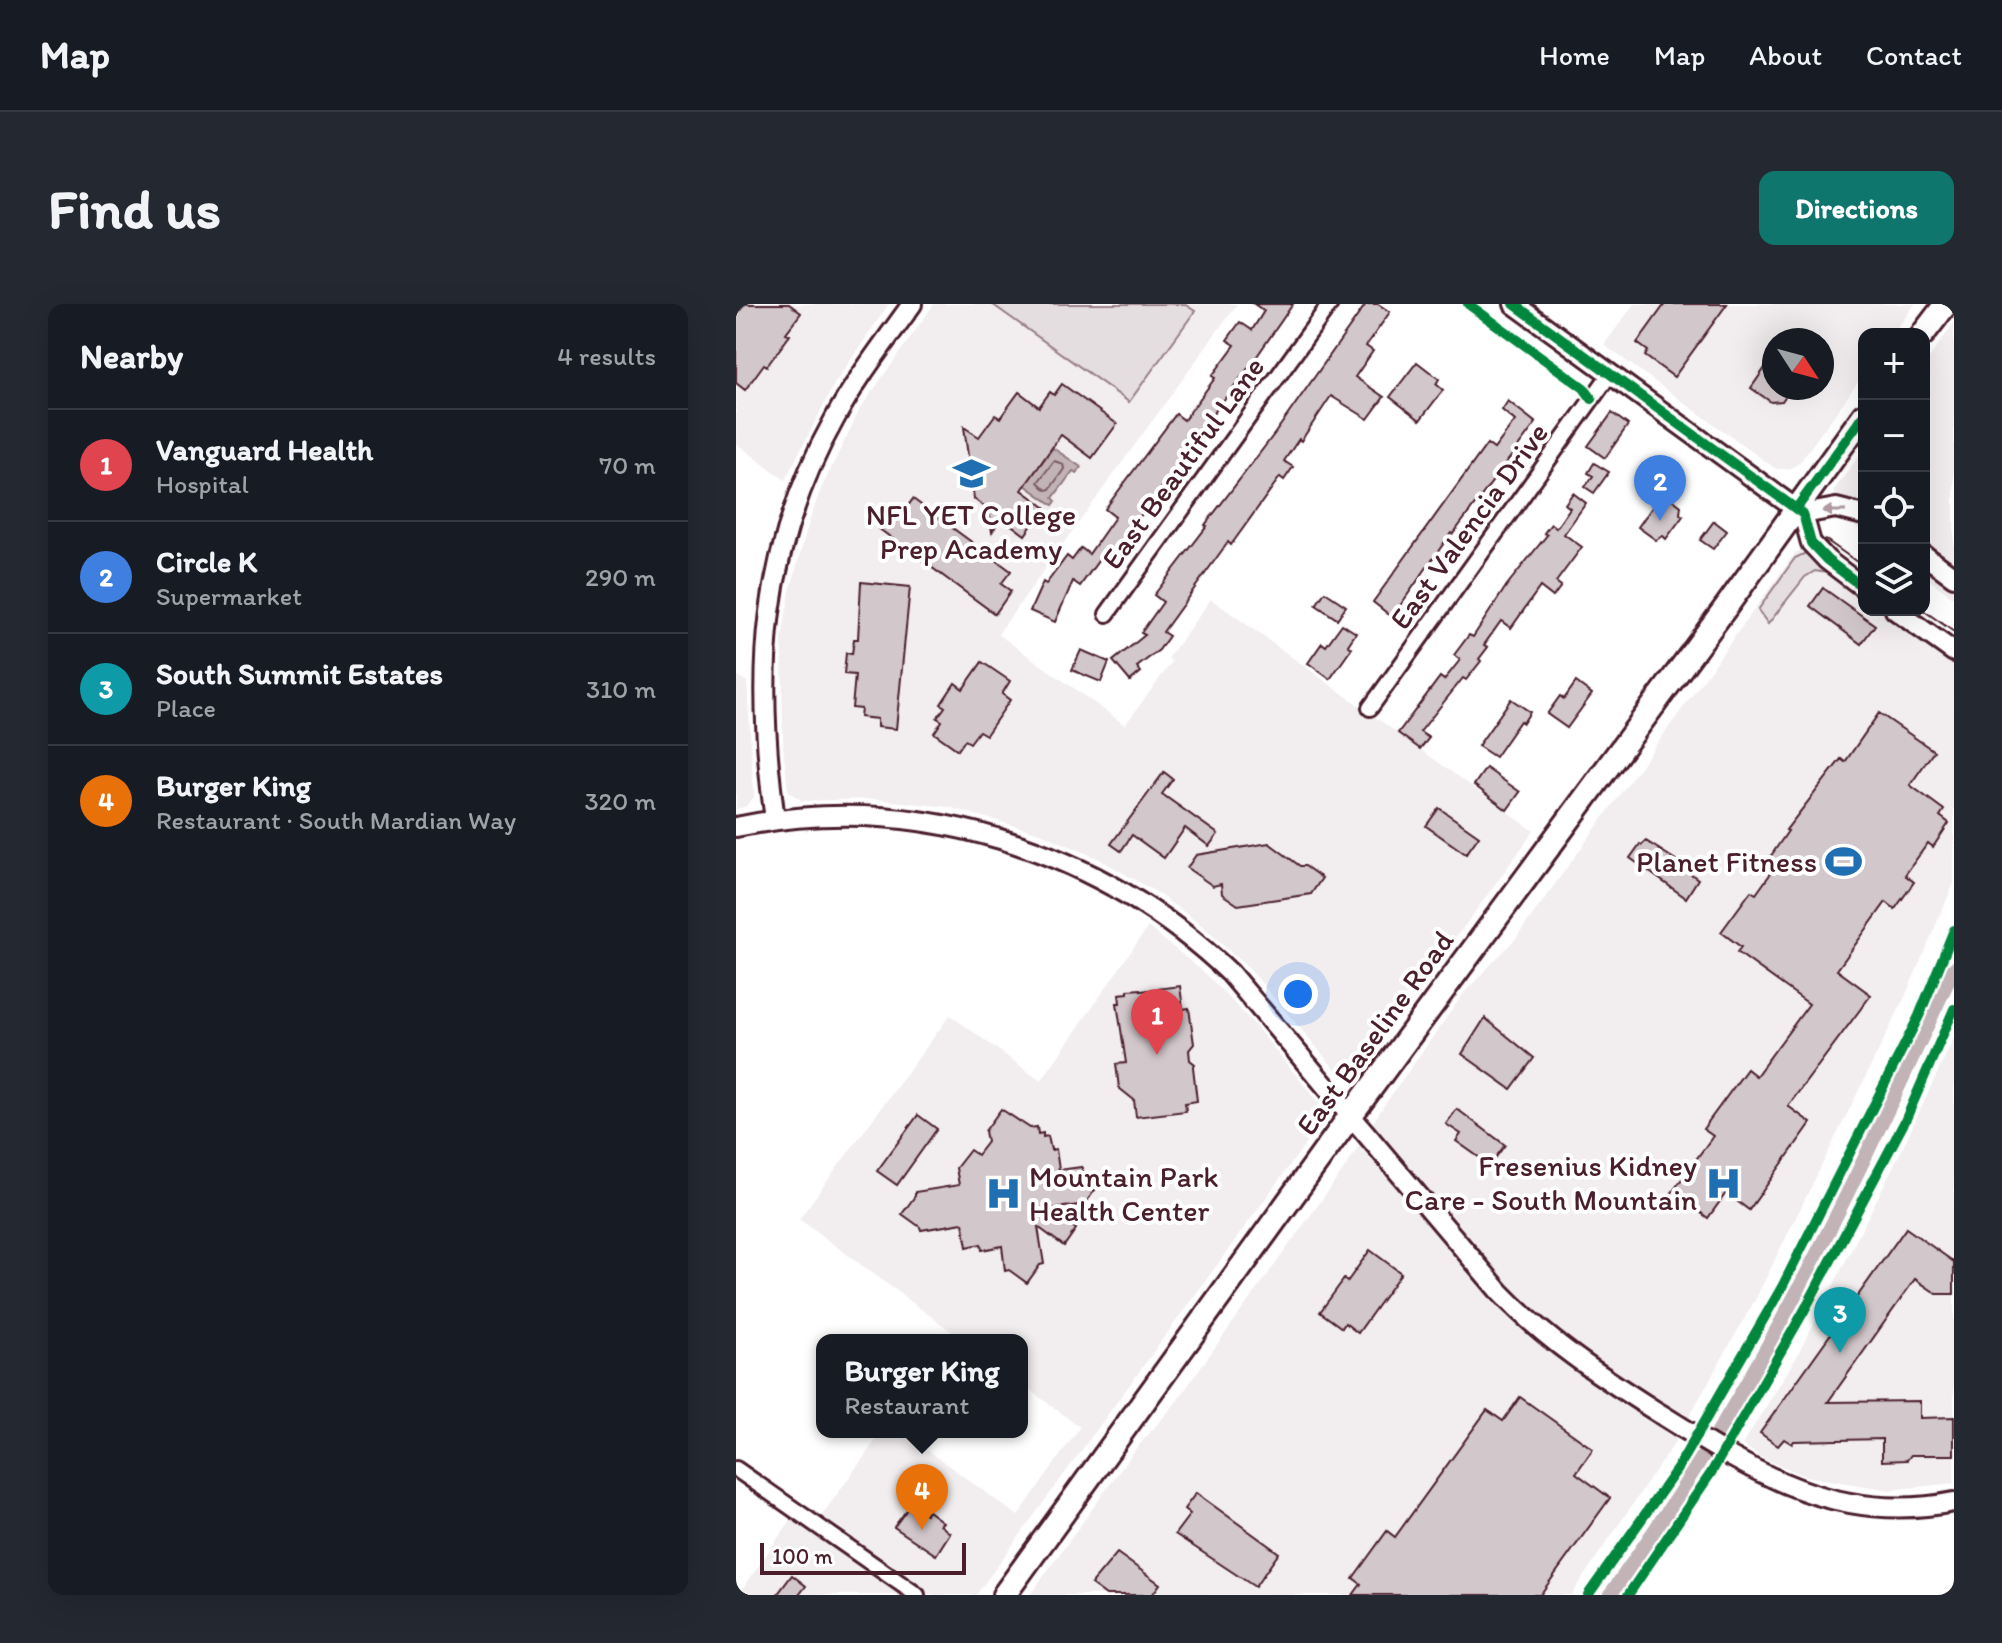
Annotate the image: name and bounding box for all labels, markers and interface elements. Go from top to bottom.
text: Map [40,32,110,78]
text: Home [1539,38,1610,72]
text: Map [1654,38,1705,72]
text: About [1749,38,1822,72]
text: Contact [1866,38,1962,72]
button: Directions [1759,171,1954,245]
text: Find us [48,175,221,242]
north arrow [1762,328,1834,400]
map controls [1858,328,1930,616]
button: + [1858,328,1930,400]
text: Nearby [80,336,183,377]
text: 4 results [557,340,656,372]
street label: East Beautiful Lane [1093,349,1272,576]
button: − [1858,400,1930,472]
street label: East Valencia Drive [1381,415,1556,636]
text: Vanguard Health [156,431,373,468]
text: 1 [100,449,112,481]
text: 70 m [599,449,656,481]
school or university icon: NFL YET College Prep Academy [952,455,990,493]
pin: 2 [1634,455,1686,521]
text: Hospital [156,468,249,500]
button: locate [1858,472,1930,544]
place label: NFL YET College Prep Academy [866,496,1076,567]
one-way arrow [1820,505,1846,517]
text: Circle K [156,543,257,580]
button: layers [1858,544,1930,616]
text: 2 [99,561,113,593]
text: 290 m [585,561,656,593]
text: Supermarket [156,580,302,612]
text: South Summit Estates [156,655,443,692]
text: 3 [99,673,113,705]
text: 310 m [586,673,656,705]
text: Place [156,692,216,724]
text: Burger King [156,767,311,804]
text: 4 [98,785,114,817]
text: 320 m [584,785,656,817]
text: Restaurant · South Mardian Way [156,804,516,836]
place label: Planet Fitness [1636,843,1817,880]
sports icon: Planet Fitness [1824,843,1862,881]
street label: East Baseline Road [1288,923,1461,1142]
your location [1278,974,1318,1014]
pin: 1 [1131,989,1183,1055]
place label: Fresenius Kidney Care - South Mountain [1405,1147,1697,1218]
place label: Mountain Park Health Center [1029,1158,1219,1229]
hospital icon: Fresenius Kidney Care - South Mountain [1704,1164,1742,1202]
hospital icon: Mountain Park Health Center [984,1175,1022,1213]
pin: 3 [1814,1287,1866,1353]
popup [816,1334,1028,1438]
text: Burger King [844,1352,1000,1389]
text: Restaurant [844,1389,969,1421]
pin: 4 [896,1464,948,1530]
scale bar [760,1539,966,1575]
text: 100 m [772,1543,833,1570]

